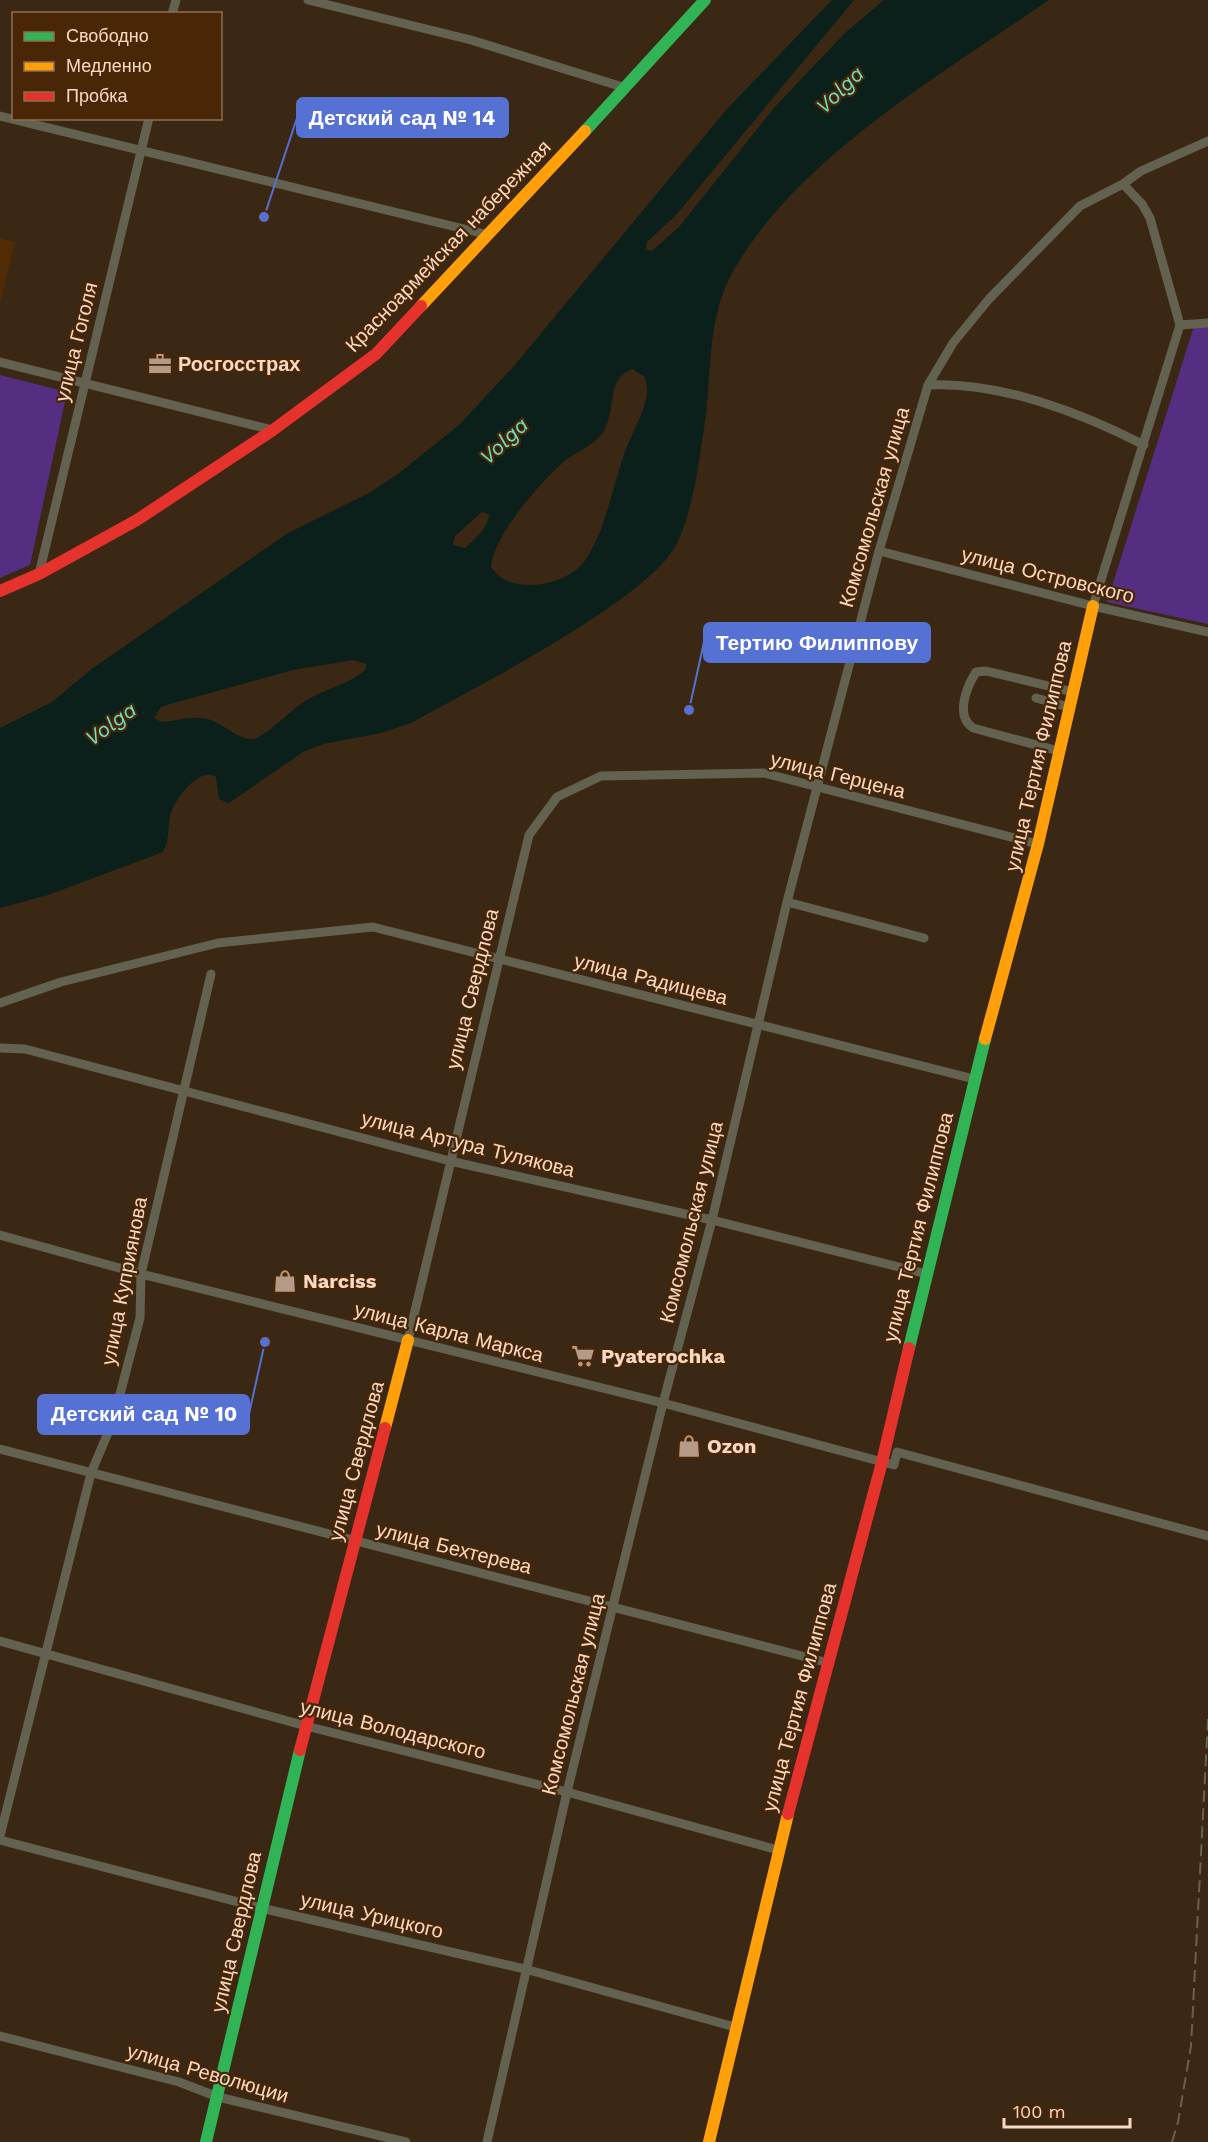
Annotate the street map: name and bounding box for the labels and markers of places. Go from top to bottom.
callout: Детский сад № 14 [297,98,508,137]
office icon: Росгосстрах [147,351,173,377]
place label: Росгосстрах [178,352,300,376]
callout: Тертию Филиппову [704,623,930,662]
shop icon: Narciss [272,1268,298,1294]
place label: Narciss [303,1269,377,1293]
supermarket icon: Pyaterochka [570,1343,596,1369]
place label: Pyaterochka [601,1344,725,1368]
callout: Детский сад № 10 [38,1395,249,1434]
shop icon: Ozon [676,1433,702,1459]
place label: Ozon [707,1434,756,1458]

